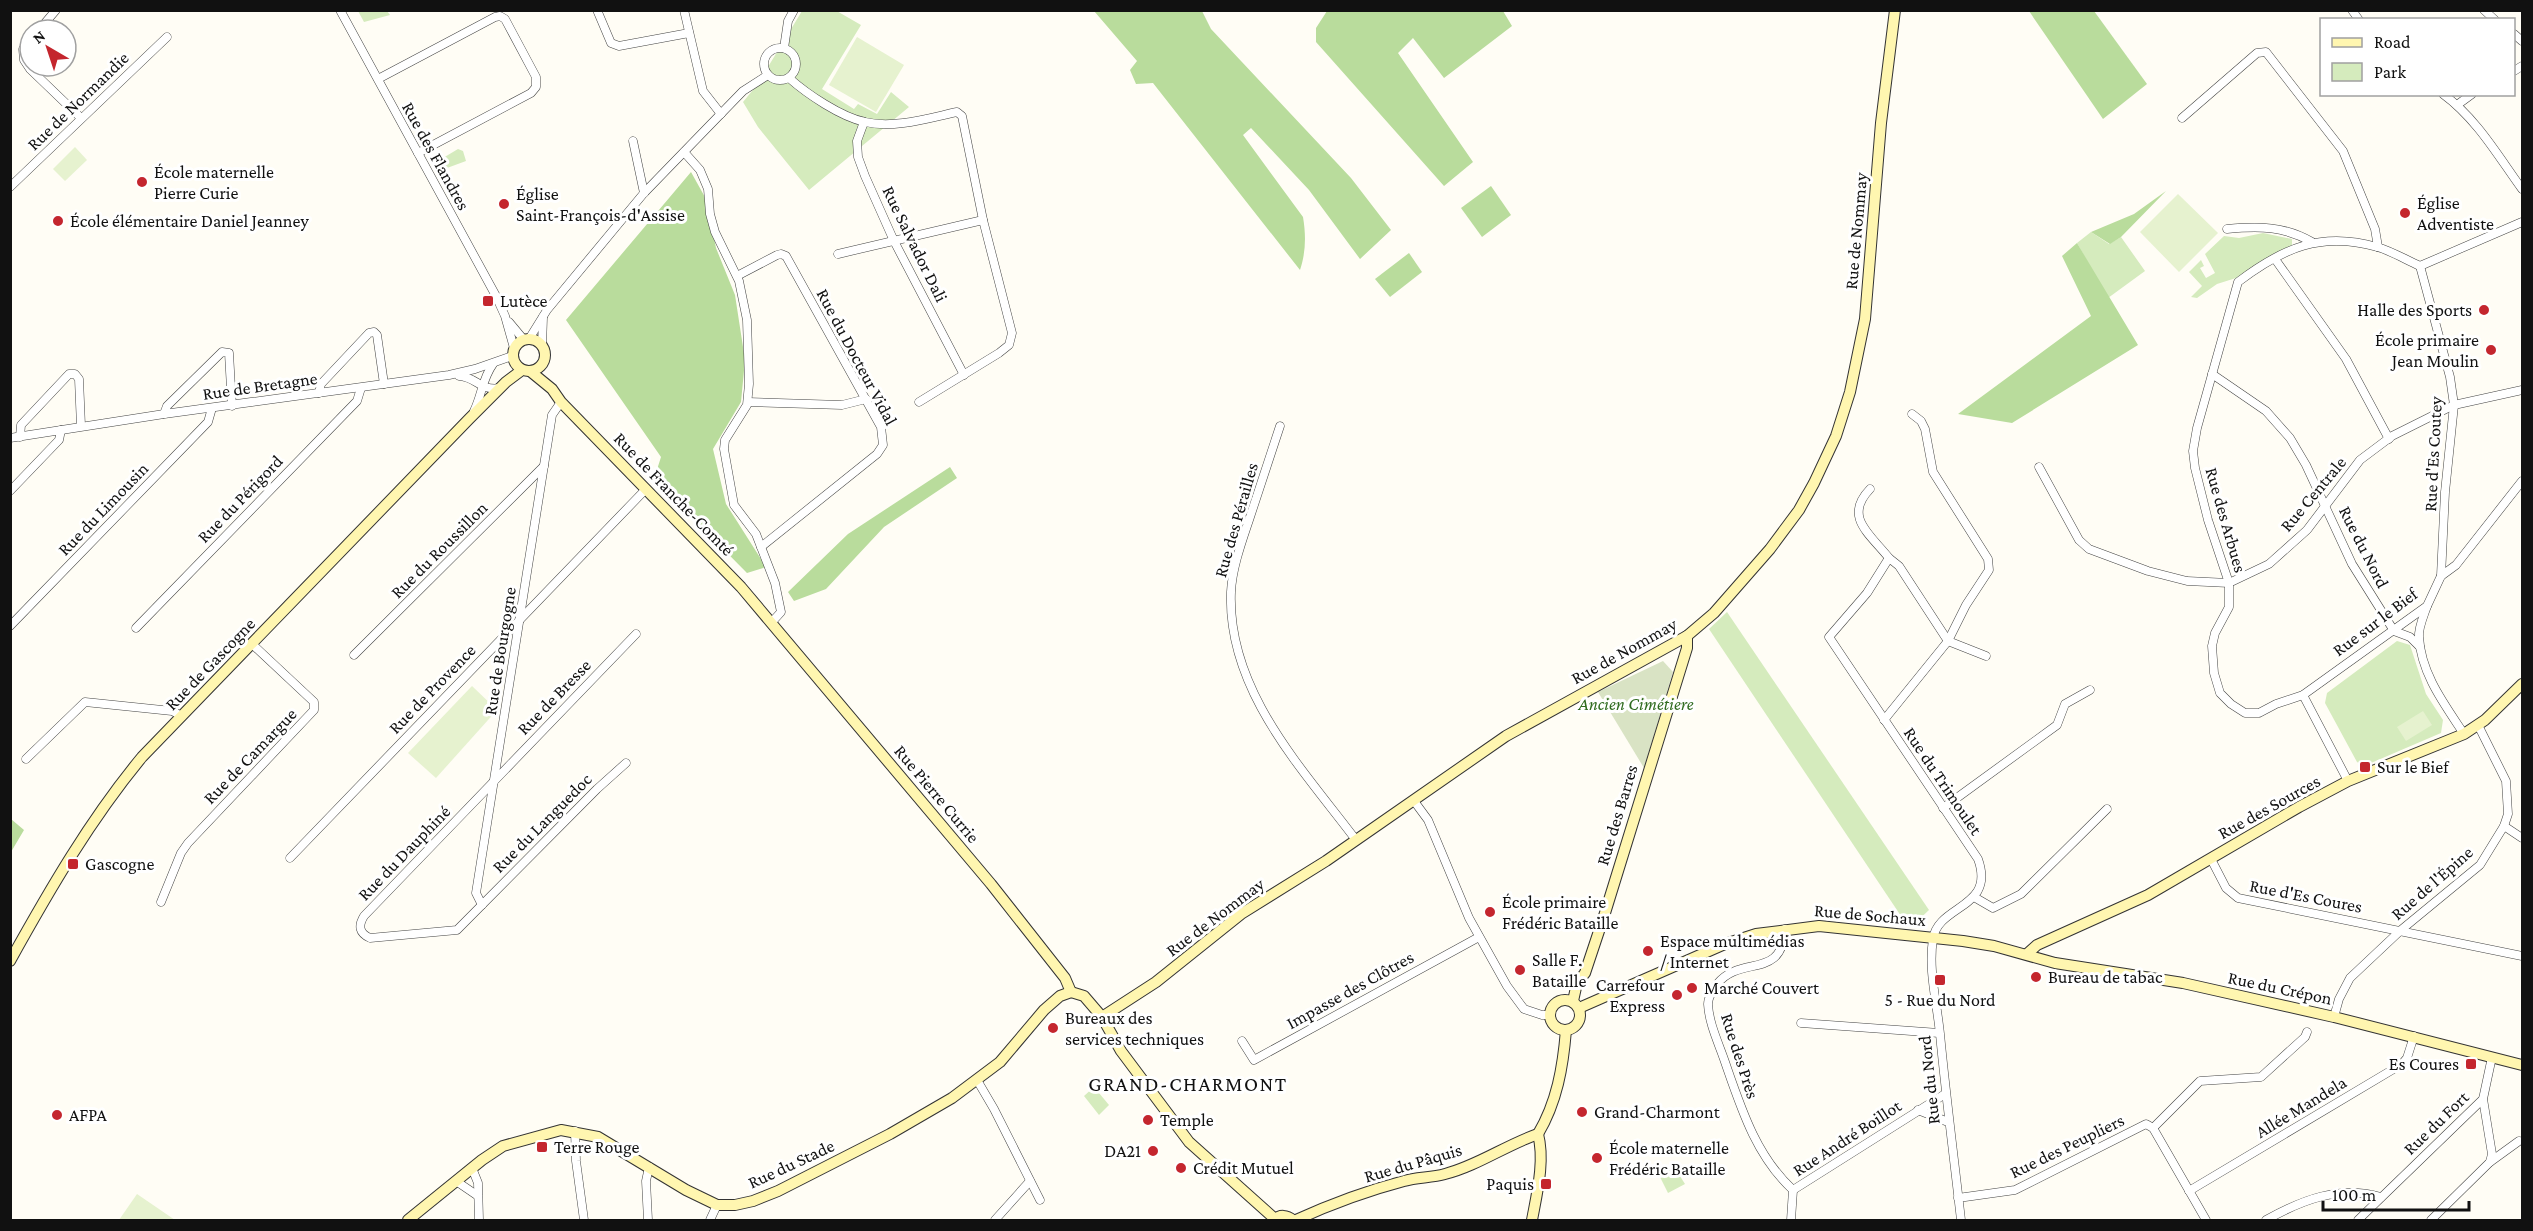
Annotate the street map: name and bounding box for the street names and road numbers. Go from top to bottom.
street label: Rue de Normandie [23,48,133,154]
street label: Rue des Flandres [398,98,474,214]
street label: Rue de Nommay [1841,171,1871,290]
street label: Rue Salvador Dali [878,183,952,305]
street label: Rue du Docteur Vidal [813,285,902,429]
street label: Rue de Bretagne [201,368,319,404]
street label: Rue d'Es Coutey [2420,395,2446,512]
street label: Rue de Franche-Comté [610,428,738,560]
street label: Rue du Périgord [193,451,287,547]
street label: Rue Centrale [2276,452,2350,536]
street label: Rue du Limousin [54,458,152,559]
street label: Rue des Pérailles [1210,460,1262,580]
street label: Rue des Arbues [2201,465,2251,575]
street label: Rue du Roussillon [387,497,492,602]
street label: Rue du Nord [2335,503,2393,592]
street label: Rue sur le Bief [2329,583,2423,660]
street label: Rue de Bourgogne [480,585,520,717]
street label: Rue de Nommay [1568,613,1681,688]
street label: Rue de Gascogne [161,614,259,714]
street label: Rue de Provence [384,640,480,738]
street label: Rue de Bresse [513,655,595,739]
street label: Rue de Camargue [199,704,301,808]
street label: Rue du Trimoulet [1900,723,1987,839]
street label: Rue Pierre Currie [890,741,984,847]
street label: Rue des Barres [1592,762,1642,868]
street label: Rue du Languedoc [488,769,596,877]
street label: Rue des Sources [2214,771,2324,843]
street label: Rue du Dauphiné [354,801,454,905]
street label: Rue de l'Épine [2387,842,2477,924]
street label: Rue de Nommay [1162,873,1268,960]
street label: Rue d'Es Coures [2248,875,2364,917]
street label: Rue de Sochaux [1813,900,1927,930]
street label: Impasse des Clôtres [1283,947,1417,1033]
street label: Rue du Crépon [2226,967,2334,1009]
street label: Rue des Près [1717,1011,1763,1101]
street label: Rue du Nord [1914,1034,1944,1125]
street label: Allée Mandela [2252,1072,2350,1142]
street label: Rue du Fort [2399,1086,2473,1159]
street label: Rue André Boillot [1789,1095,1906,1180]
street label: Rue des Peupliers [2007,1110,2127,1182]
street label: Rue du Stade [745,1135,837,1193]
street label: Rue du Pâquis [1362,1140,1464,1186]

